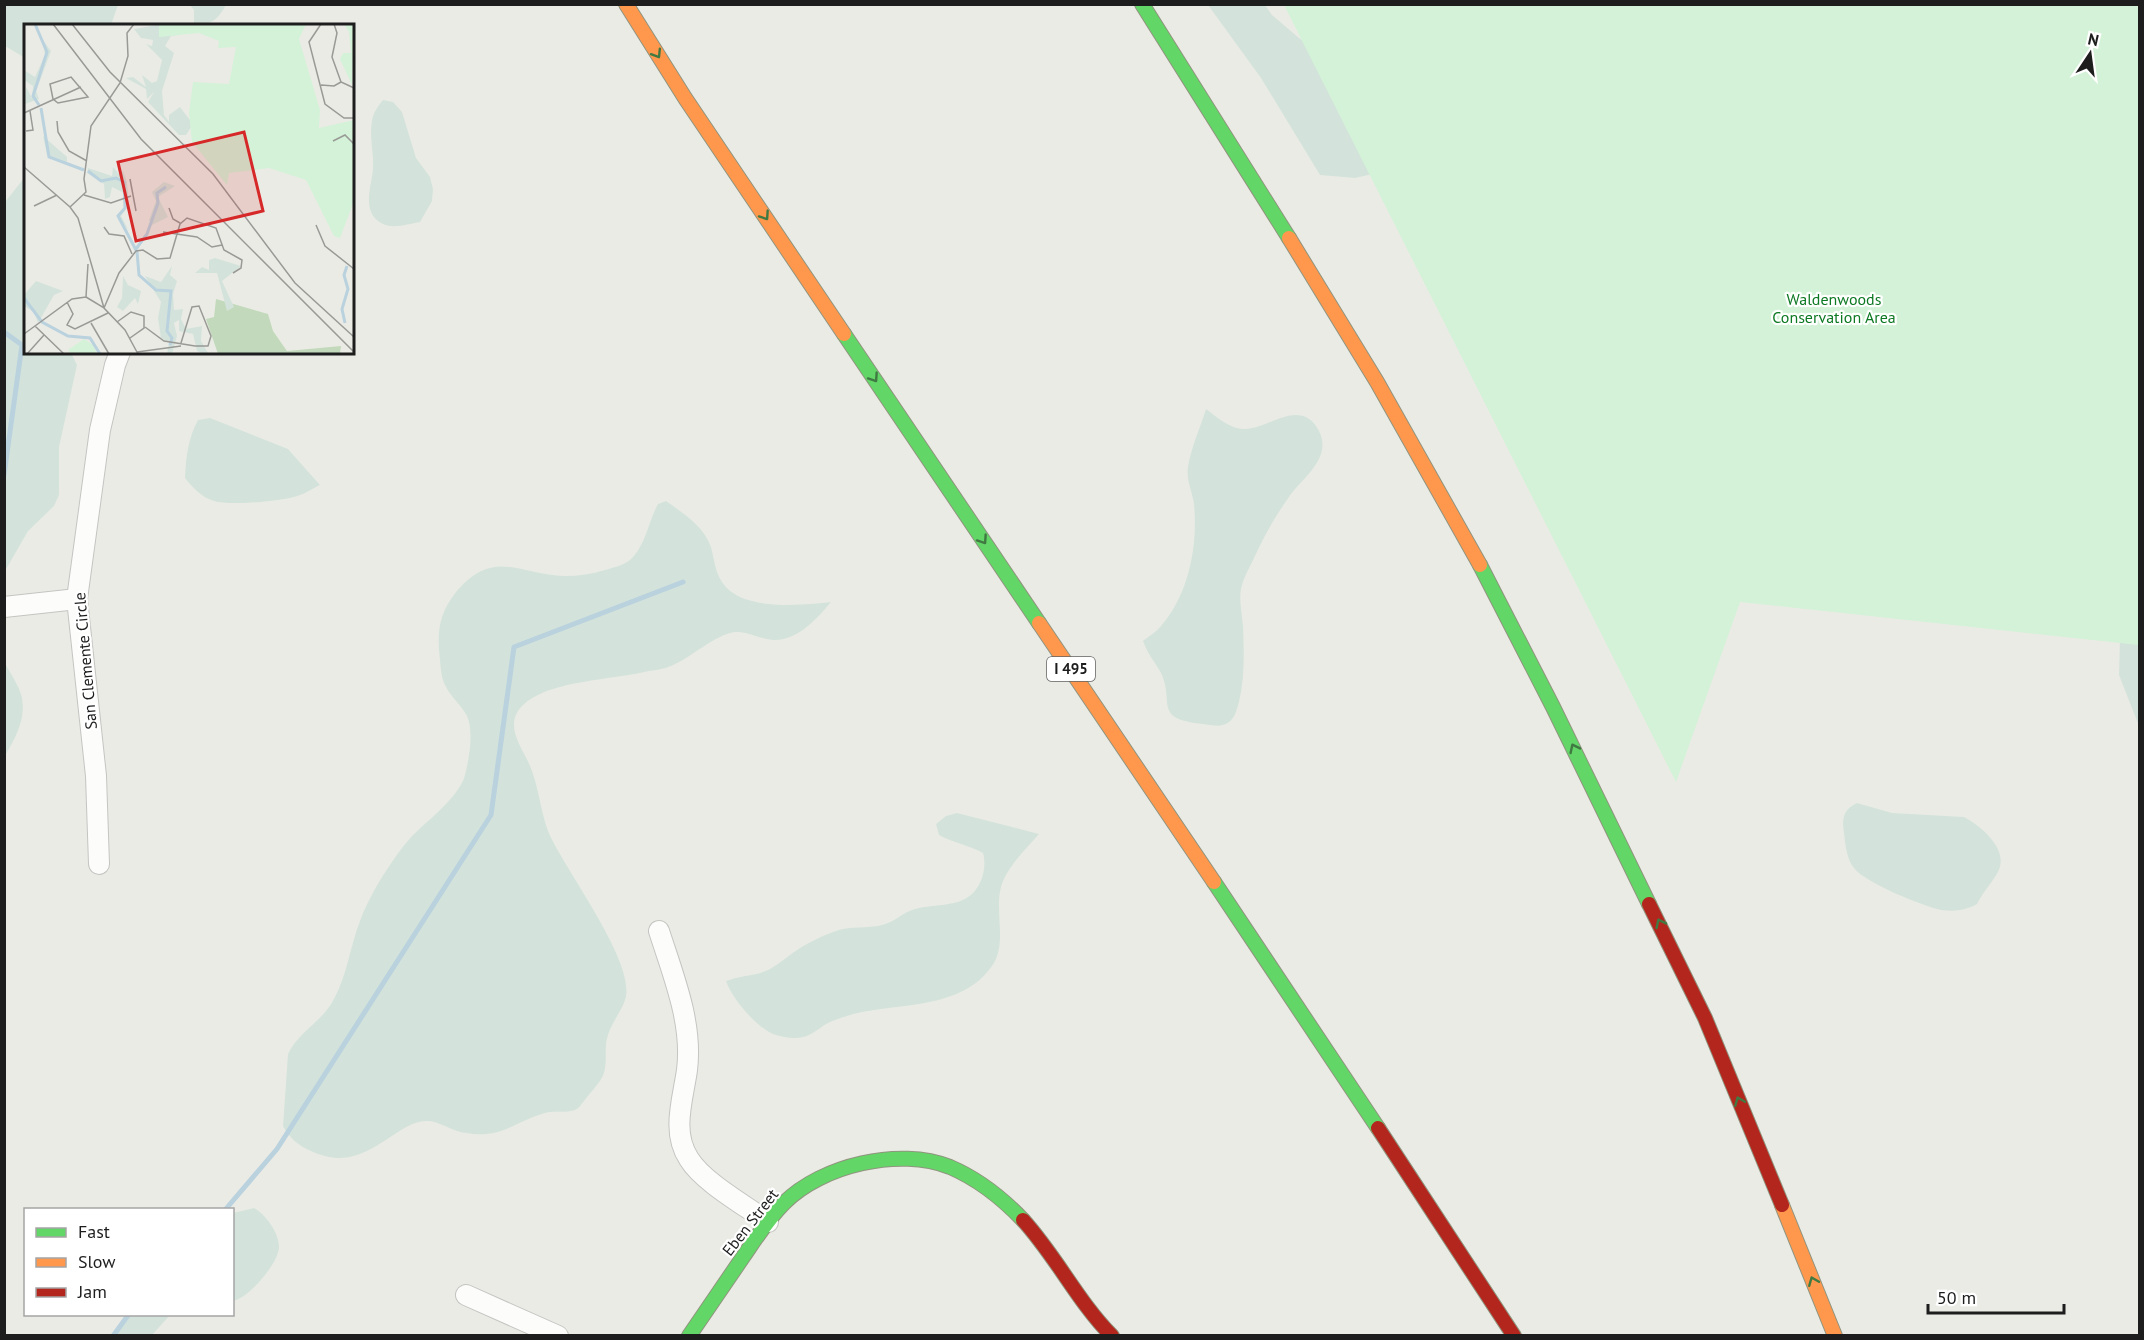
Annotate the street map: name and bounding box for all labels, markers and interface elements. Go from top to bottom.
inset map [24,24,354,354]
north arrow [2060,24,2120,84]
text: N [2086,28,2101,50]
one-way arrow [650,48,662,58]
one-way arrow [758,210,769,221]
park label: Waldenwoods Conservation Area [1772,289,1896,327]
one-way arrow [867,371,878,382]
one-way arrow [976,533,987,544]
street label: San Clemente Circle [69,591,101,731]
road number: I 495 [1047,657,1095,681]
one-way arrow [1570,743,1581,754]
one-way arrow [1655,918,1667,929]
one-way arrow [1734,1096,1746,1107]
street label: Eben Street [718,1184,783,1259]
legend [24,1208,234,1316]
text: Fast [78,1220,110,1243]
text: Slow [78,1250,116,1273]
one-way arrow [1808,1277,1820,1288]
scale bar [1928,1277,2064,1315]
text: Jam [77,1280,107,1303]
text: 50 m [1937,1286,1976,1309]

